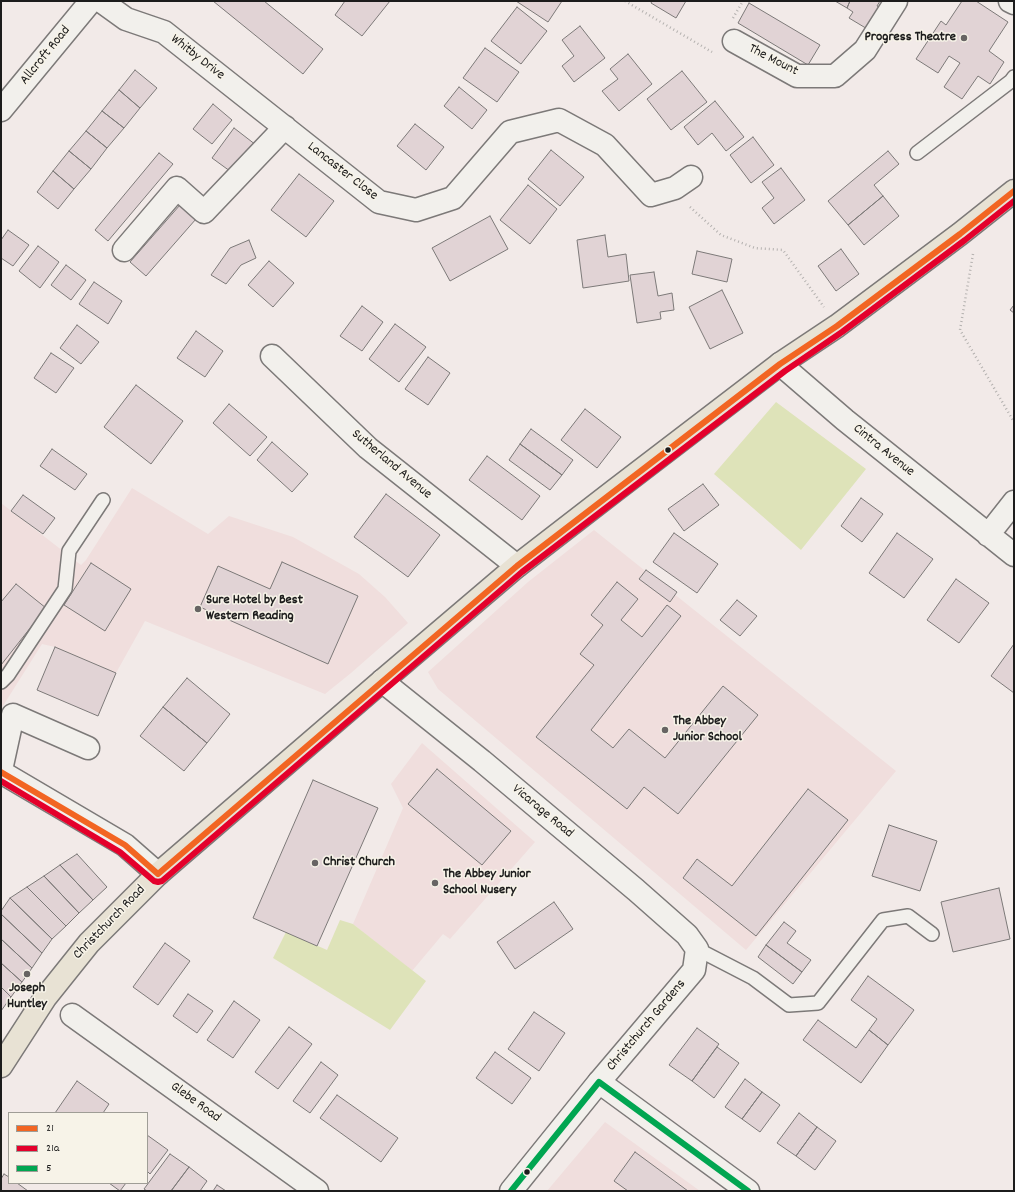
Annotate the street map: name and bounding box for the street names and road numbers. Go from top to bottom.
street label: Allcroft Road [17,23,75,89]
street label: Whitby Drive [167,32,227,84]
street label: The Mount [745,41,801,81]
street label: Lancaster Close [303,139,381,205]
street label: Cintra Avenue [849,421,917,481]
street label: Sutherland Avenue [347,427,435,503]
street label: Vicarage Road [508,781,576,843]
street label: Christchurch Road [70,882,150,964]
street label: Christchurch Gardens [604,977,690,1075]
street label: Glebe Road [167,1079,223,1127]

